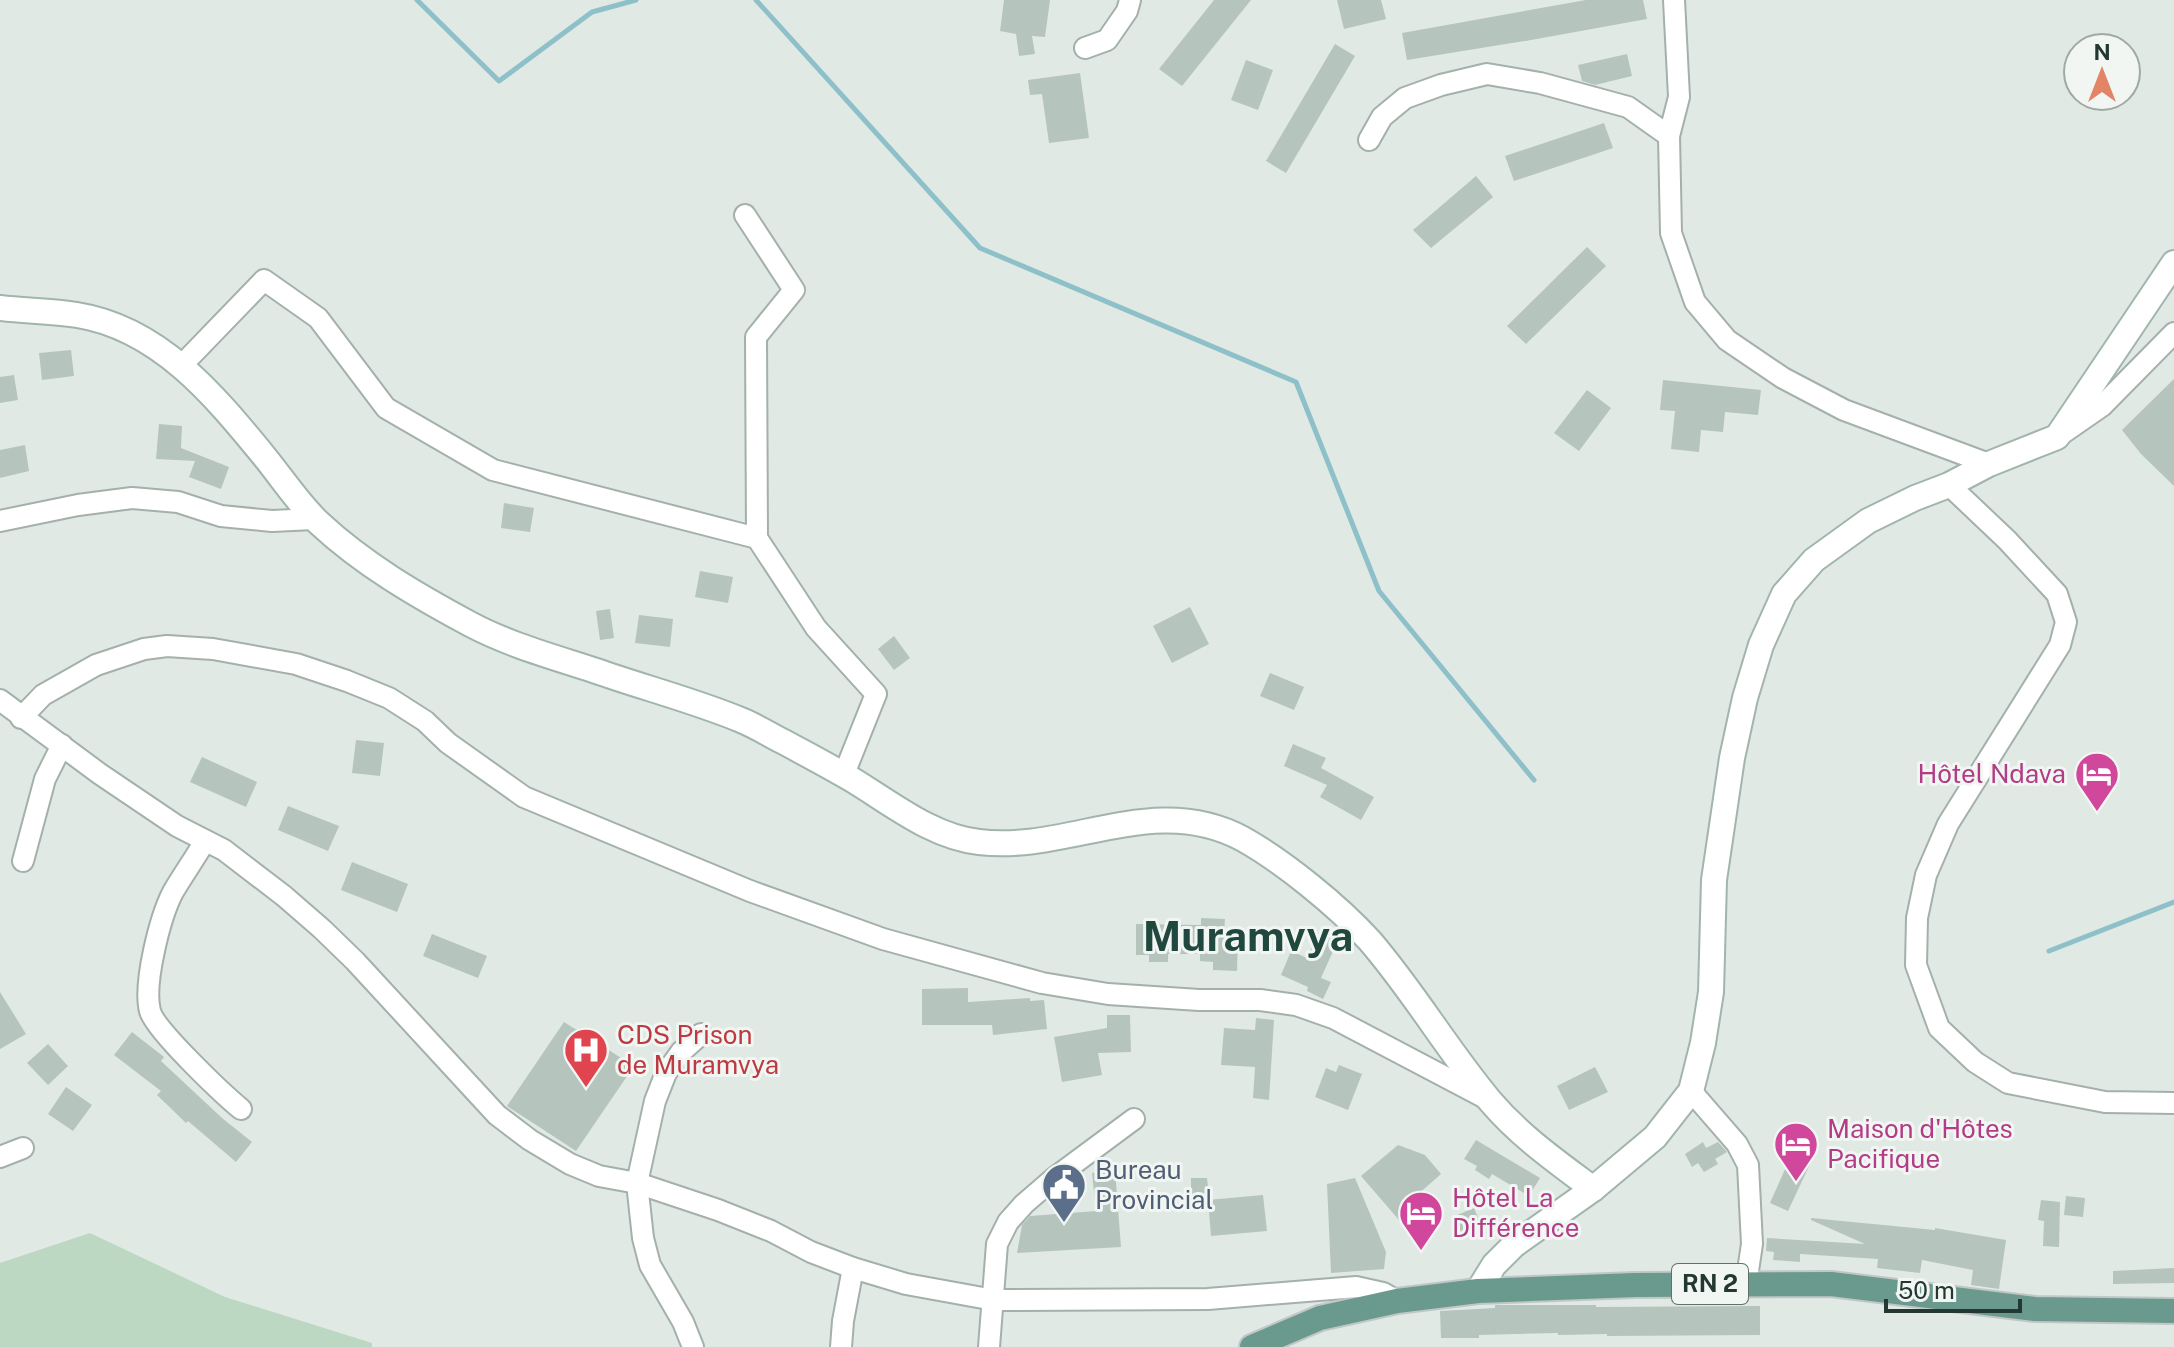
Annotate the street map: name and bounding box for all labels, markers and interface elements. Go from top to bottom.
north arrow [2062,32,2142,112]
text: N [2093,39,2111,65]
hotel icon: Hôtel Ndava [2073,750,2121,813]
place label: Hôtel Ndava [1917,758,2066,789]
district label: Muramvya [1143,911,1353,960]
place label: CDS Prison de Muramvya [617,1019,779,1080]
hospital icon: CDS Prison de Muramvya [562,1026,610,1089]
place label: Maison d'Hôtes Pacifique [1827,1113,2013,1174]
hotel icon: Maison d'Hôtes Pacifique [1772,1120,1820,1183]
place label: Bureau Provincial [1095,1154,1213,1215]
public building icon: Bureau Provincial [1040,1161,1088,1224]
place label: Hôtel La Différence [1452,1182,1579,1243]
hotel icon: Hôtel La Différence [1397,1189,1445,1252]
scale bar [1886,1263,2020,1313]
road number: RN 2 [1672,1264,1748,1304]
text: 50 m [1898,1276,1955,1304]

